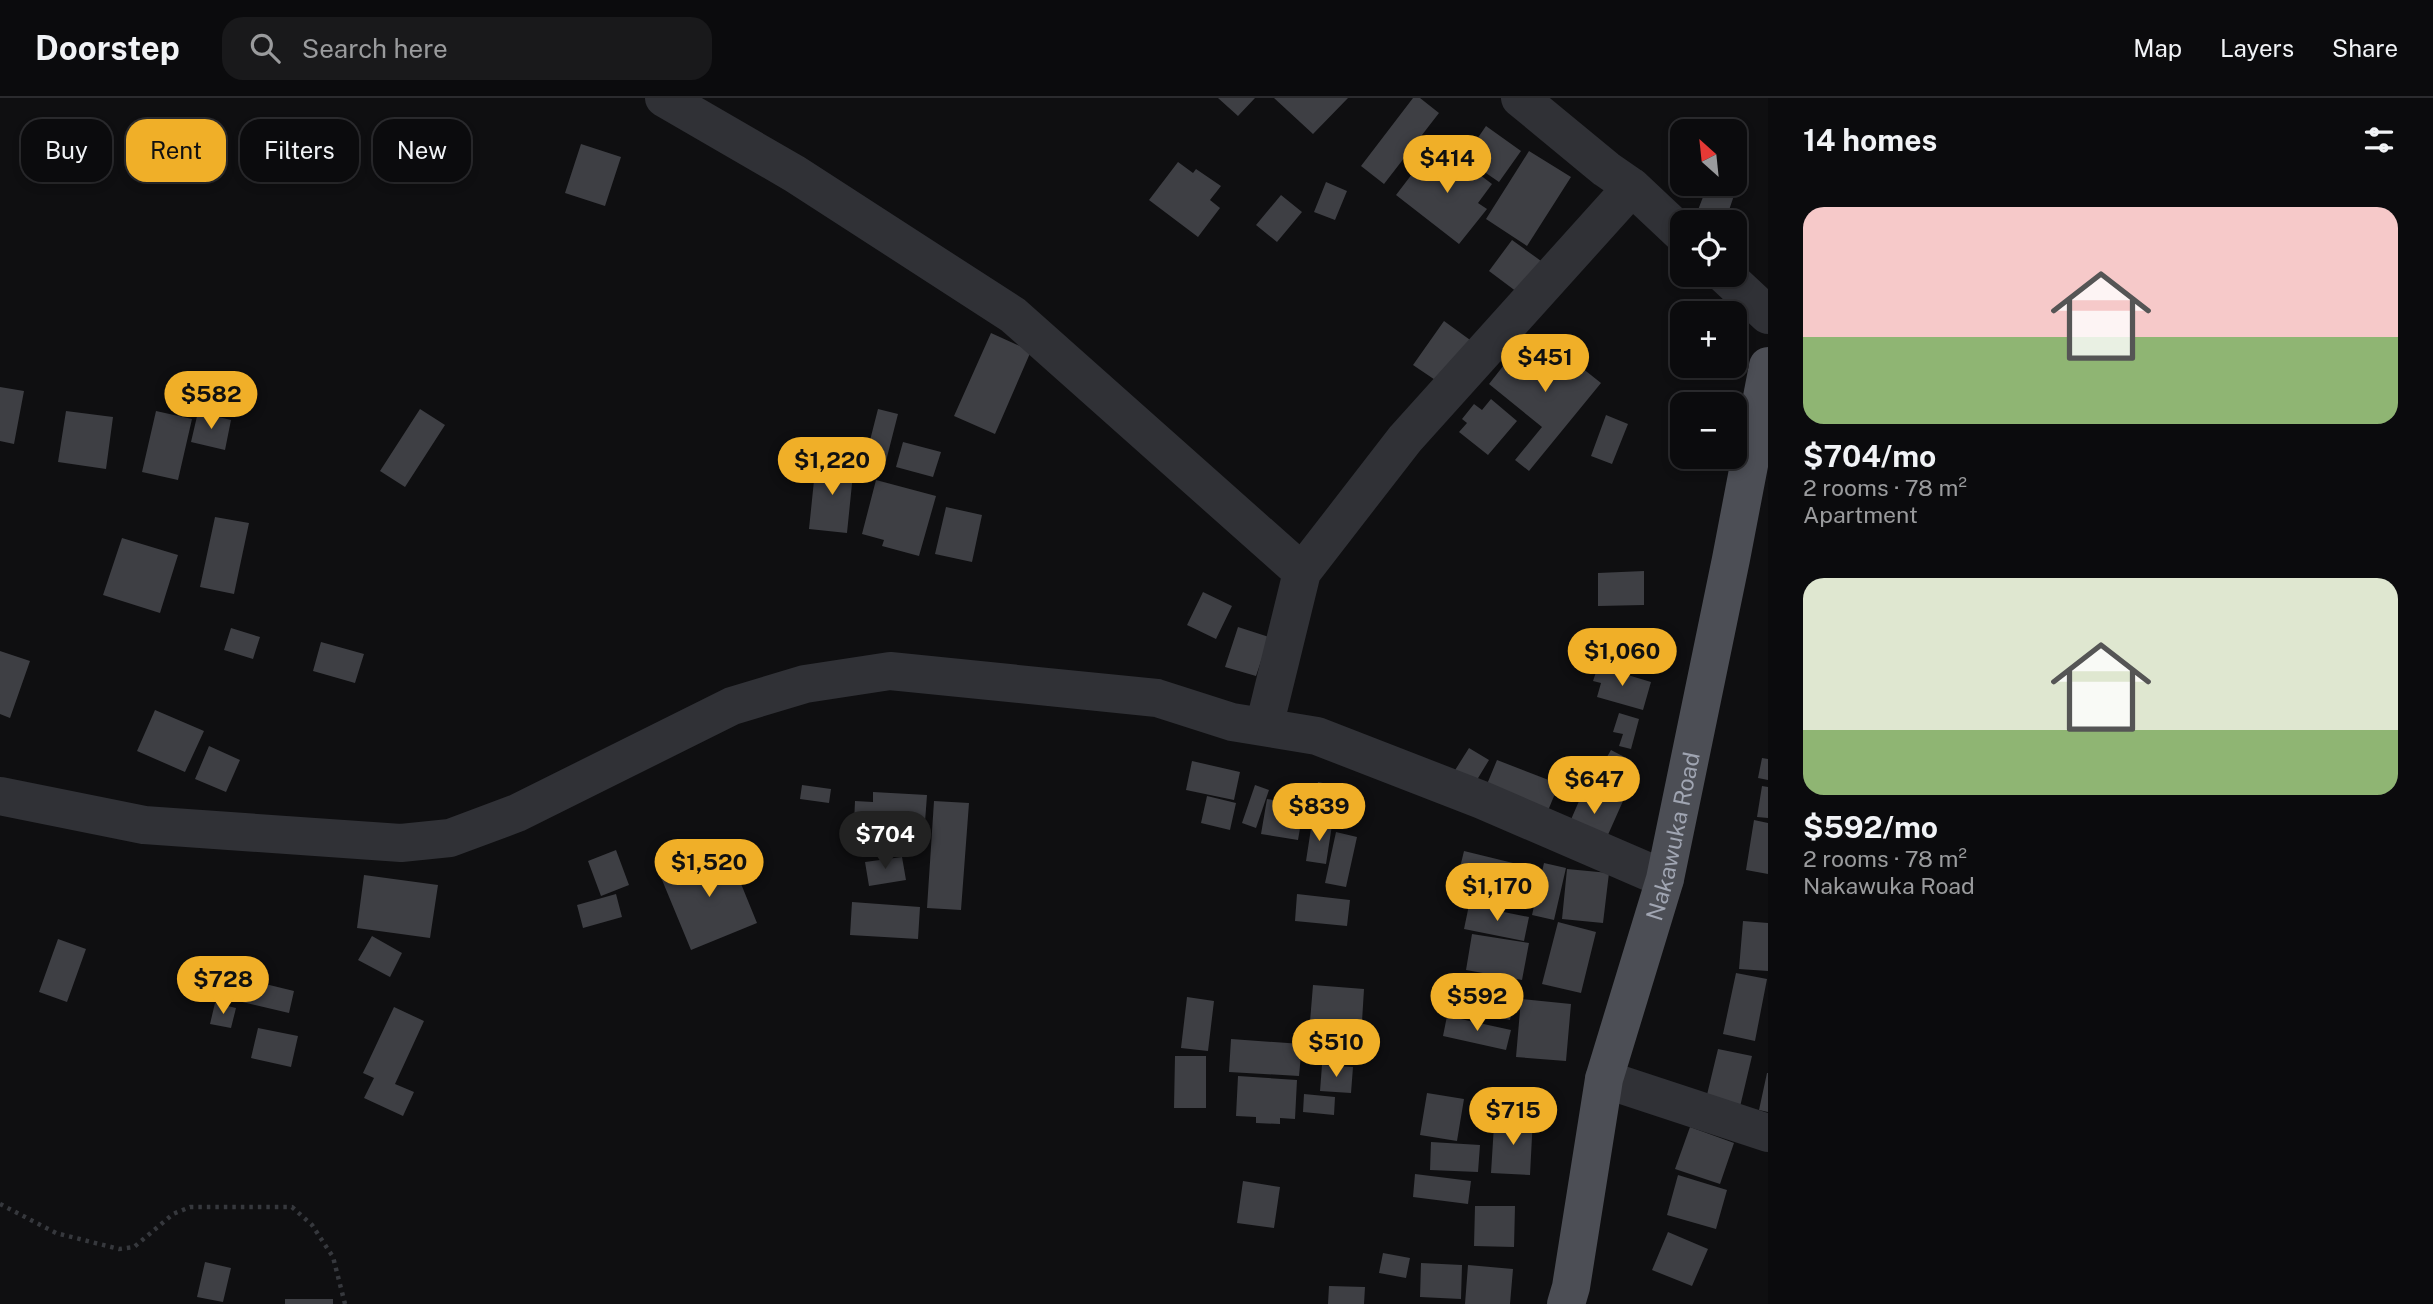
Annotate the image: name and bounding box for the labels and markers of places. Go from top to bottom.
pin: $414 [1406,136,1488,195]
pin: $451 [1504,334,1586,394]
pin: $582 [170,372,252,431]
pin: $1,220 [775,438,889,497]
pin: $1,060 [1565,628,1679,688]
pin: $647 [1553,756,1635,816]
pin: $839 [1278,784,1360,843]
pin: $704 [844,812,926,871]
pin: $1,520 [652,840,766,899]
pin: $1,170 [1440,864,1554,923]
pin: $728 [182,956,264,1016]
pin: $592 [1436,974,1518,1033]
pin: $510 [1295,1020,1377,1079]
pin: $715 [1472,1088,1554,1147]

